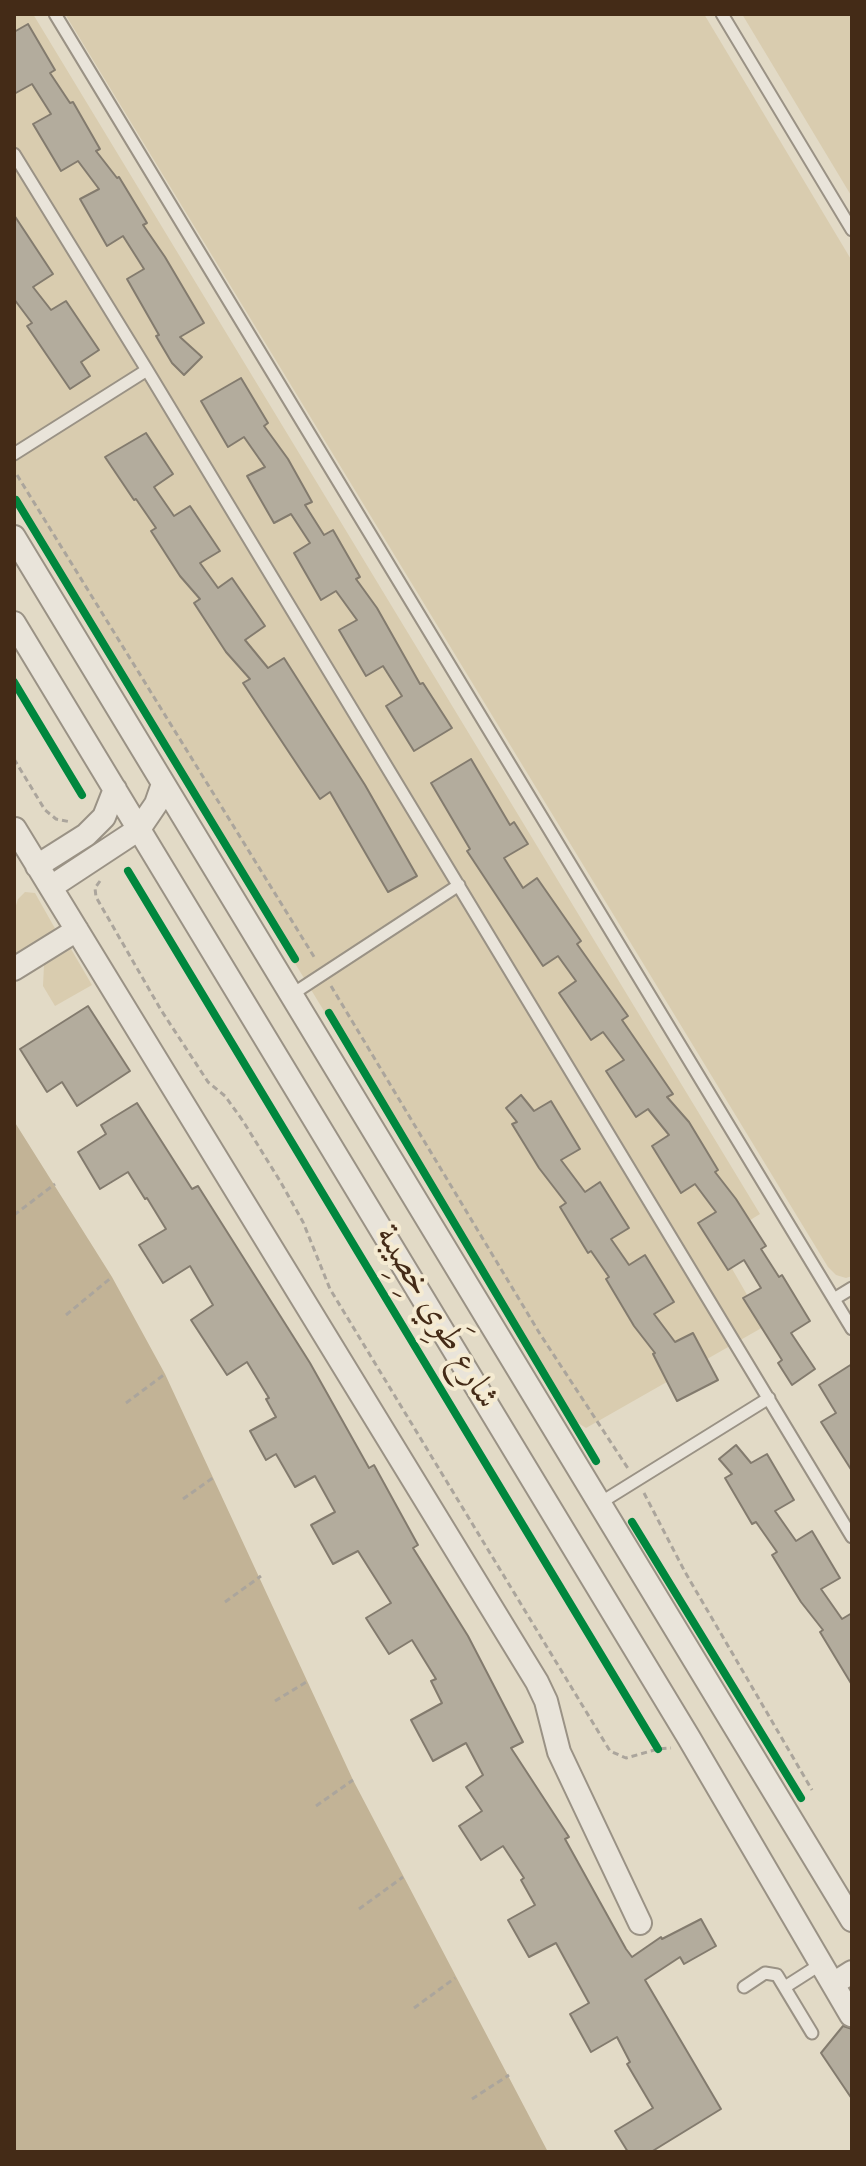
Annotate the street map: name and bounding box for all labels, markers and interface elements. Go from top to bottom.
street label: شارع طَوِي خِصِيبة [364,1219,506,1417]

